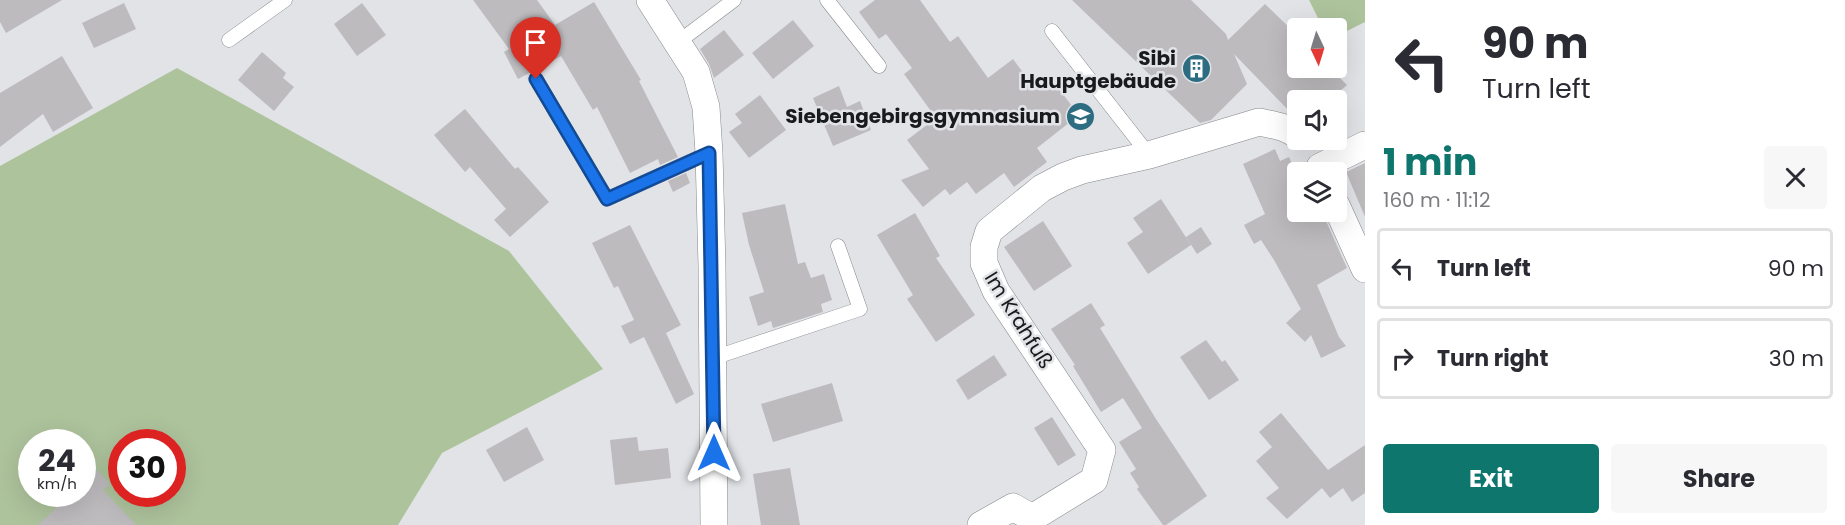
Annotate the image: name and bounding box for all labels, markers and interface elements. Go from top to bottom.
text: 90 m [1482,14,1589,73]
pin [510,17,561,79]
north arrow [1287,18,1347,78]
map controls [1287,18,1347,222]
icon: left [1383,24,1461,102]
icon: arrive [519,26,552,59]
place label: Sibi Hauptgebäude [1020,44,1176,95]
building icon: Sibi Hauptgebäude [1181,53,1213,85]
text: Turn left [1482,70,1591,107]
button: sound [1287,90,1347,150]
school or university icon: Siebengebirgsgymnasium [1065,100,1097,132]
place label: Siebengebirgsgymnasium [785,102,1060,130]
text: 1 min [1383,137,1477,188]
button: close [1764,146,1827,209]
button: layers [1287,162,1347,222]
text: 160 m · 11:12 [1383,186,1490,214]
icon: left [1386,252,1419,285]
text: Turn left [1437,253,1531,284]
text: 90 m [1768,253,1824,284]
street label: Im Krahfuß [978,266,1060,374]
icon: right [1386,342,1419,375]
text: Turn right [1437,343,1548,374]
text: 30 m [1769,343,1824,374]
position arrow [682,421,746,485]
speed limit sign: 30 [108,429,186,507]
text: 24 [38,439,76,482]
button: Exit [1383,444,1599,513]
button: Share [1611,444,1827,513]
text: km/h [37,473,77,494]

